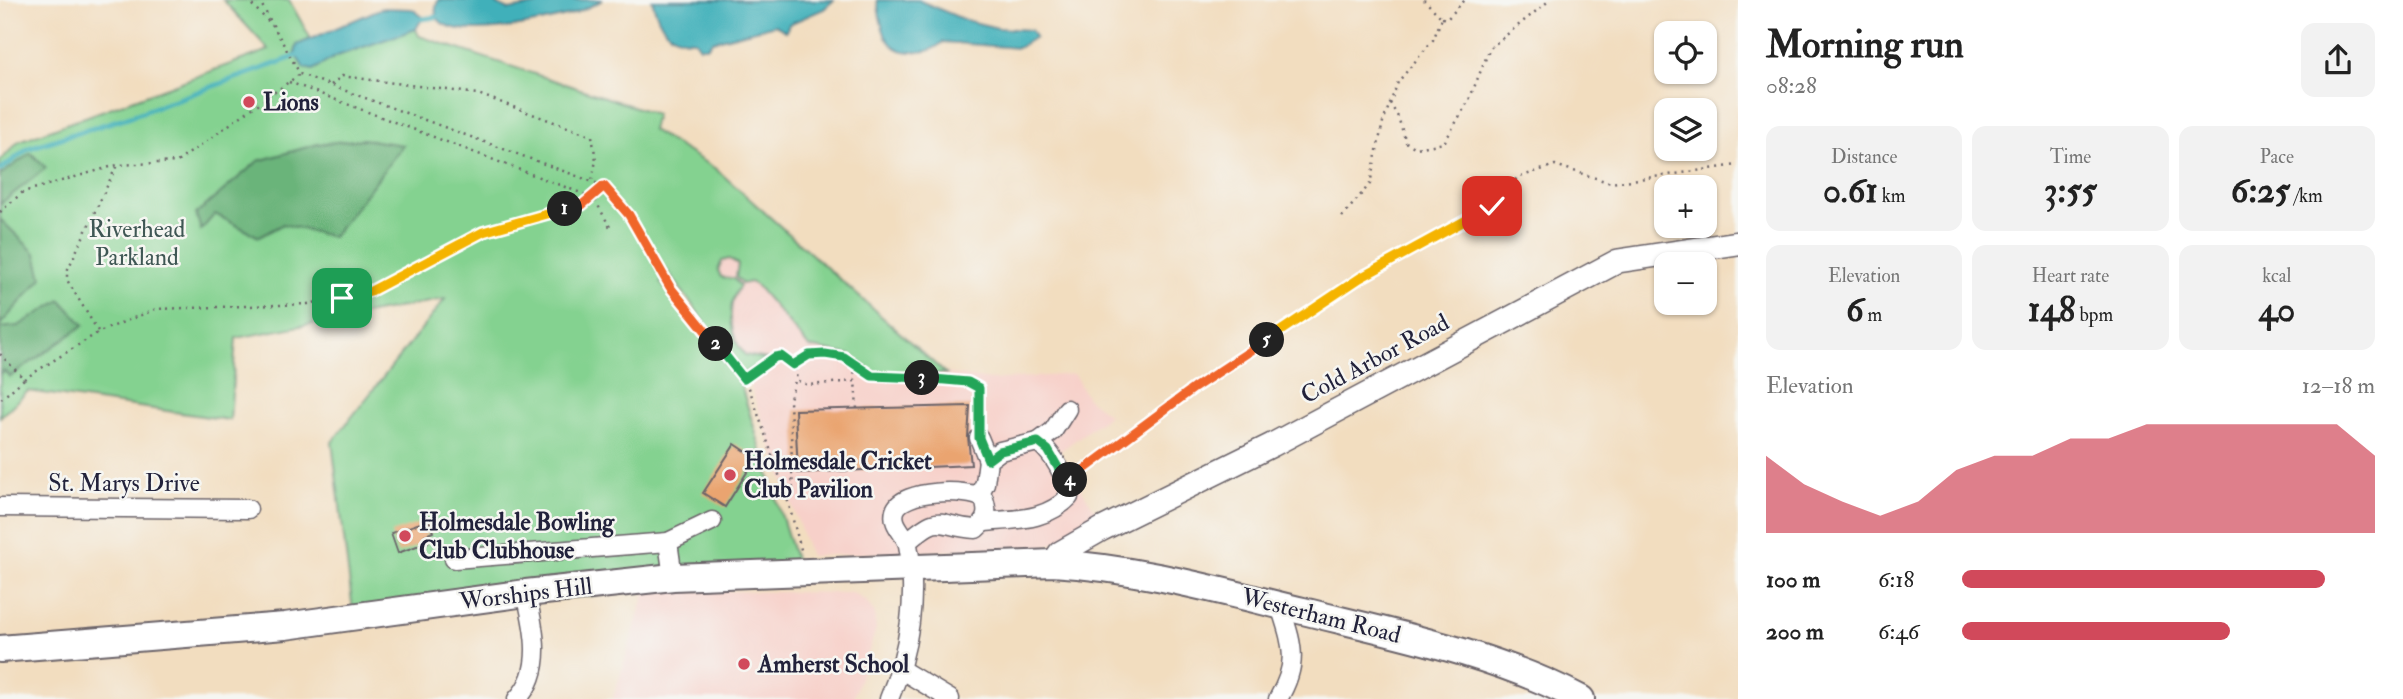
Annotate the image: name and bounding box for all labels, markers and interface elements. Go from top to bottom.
map controls [1654,21,1717,315]
button: locate [1654,21,1717,84]
text: Morning run [1766,21,1964,69]
button: share [2301,23,2375,97]
text: 08:28 [1766,71,1817,100]
place label: Lions [263,87,319,118]
marker: Lions [241,94,257,110]
button: layers [1654,98,1717,161]
text: Distance [1831,145,1897,169]
text: Time [2050,145,2091,169]
text: Pace [2260,145,2294,169]
text: 0.61 [1823,169,1878,213]
text: 3:55 [2044,169,2097,213]
text: 6:25 [2231,169,2290,213]
button: + [1654,175,1717,238]
pin [1462,176,1522,236]
text: km [1878,184,1905,208]
text: /km [2290,184,2323,208]
icon: check [1473,187,1511,225]
pin: 1 [548,192,582,227]
text: 1 [561,196,568,220]
park label: Riverhead Parkland [89,214,186,273]
button: − [1654,252,1717,315]
text: Elevation [1828,264,1900,288]
text: Heart rate [2032,264,2109,288]
text: kcal [2262,264,2291,288]
pin [312,268,372,328]
icon: arrive [323,279,361,317]
text: 6 [1846,288,1864,332]
text: 148 [2028,288,2076,332]
text: 40 [2258,288,2295,332]
text: m [1864,303,1882,327]
text: bpm [2076,303,2113,327]
street label: Cold Arbor Road [1295,307,1455,411]
pin: 5 [1250,322,1284,358]
pin: 2 [698,326,734,362]
text: 5 [1262,327,1271,351]
text: 2 [711,331,720,355]
pin: 3 [904,360,940,396]
text: 3 [918,365,925,389]
text: Elevation [1766,371,1854,400]
text: 12–18 m [2302,371,2375,400]
place label: Holmesdale Cricket Club Pavilion [744,446,932,505]
pin: 4 [1052,462,1088,498]
marker: Holmesdale Cricket Club Pavilion [722,467,738,483]
text: 4 [1064,467,1075,491]
street label: St. Marys Drive [48,468,200,499]
place label: Holmesdale Bowling Club Clubhouse [419,507,615,566]
marker: Holmesdale Bowling Club Clubhouse [397,528,413,544]
text: 100 m [1766,565,1820,594]
text: 6:18 [1878,565,1914,594]
street label: Worships Hill [457,570,594,618]
street label: Westerham Road [1237,581,1404,651]
text: 200 m [1766,617,1824,646]
text: 6:46 [1878,617,1919,646]
place label: Amherst School [757,649,910,680]
marker: Amherst School [736,656,752,672]

